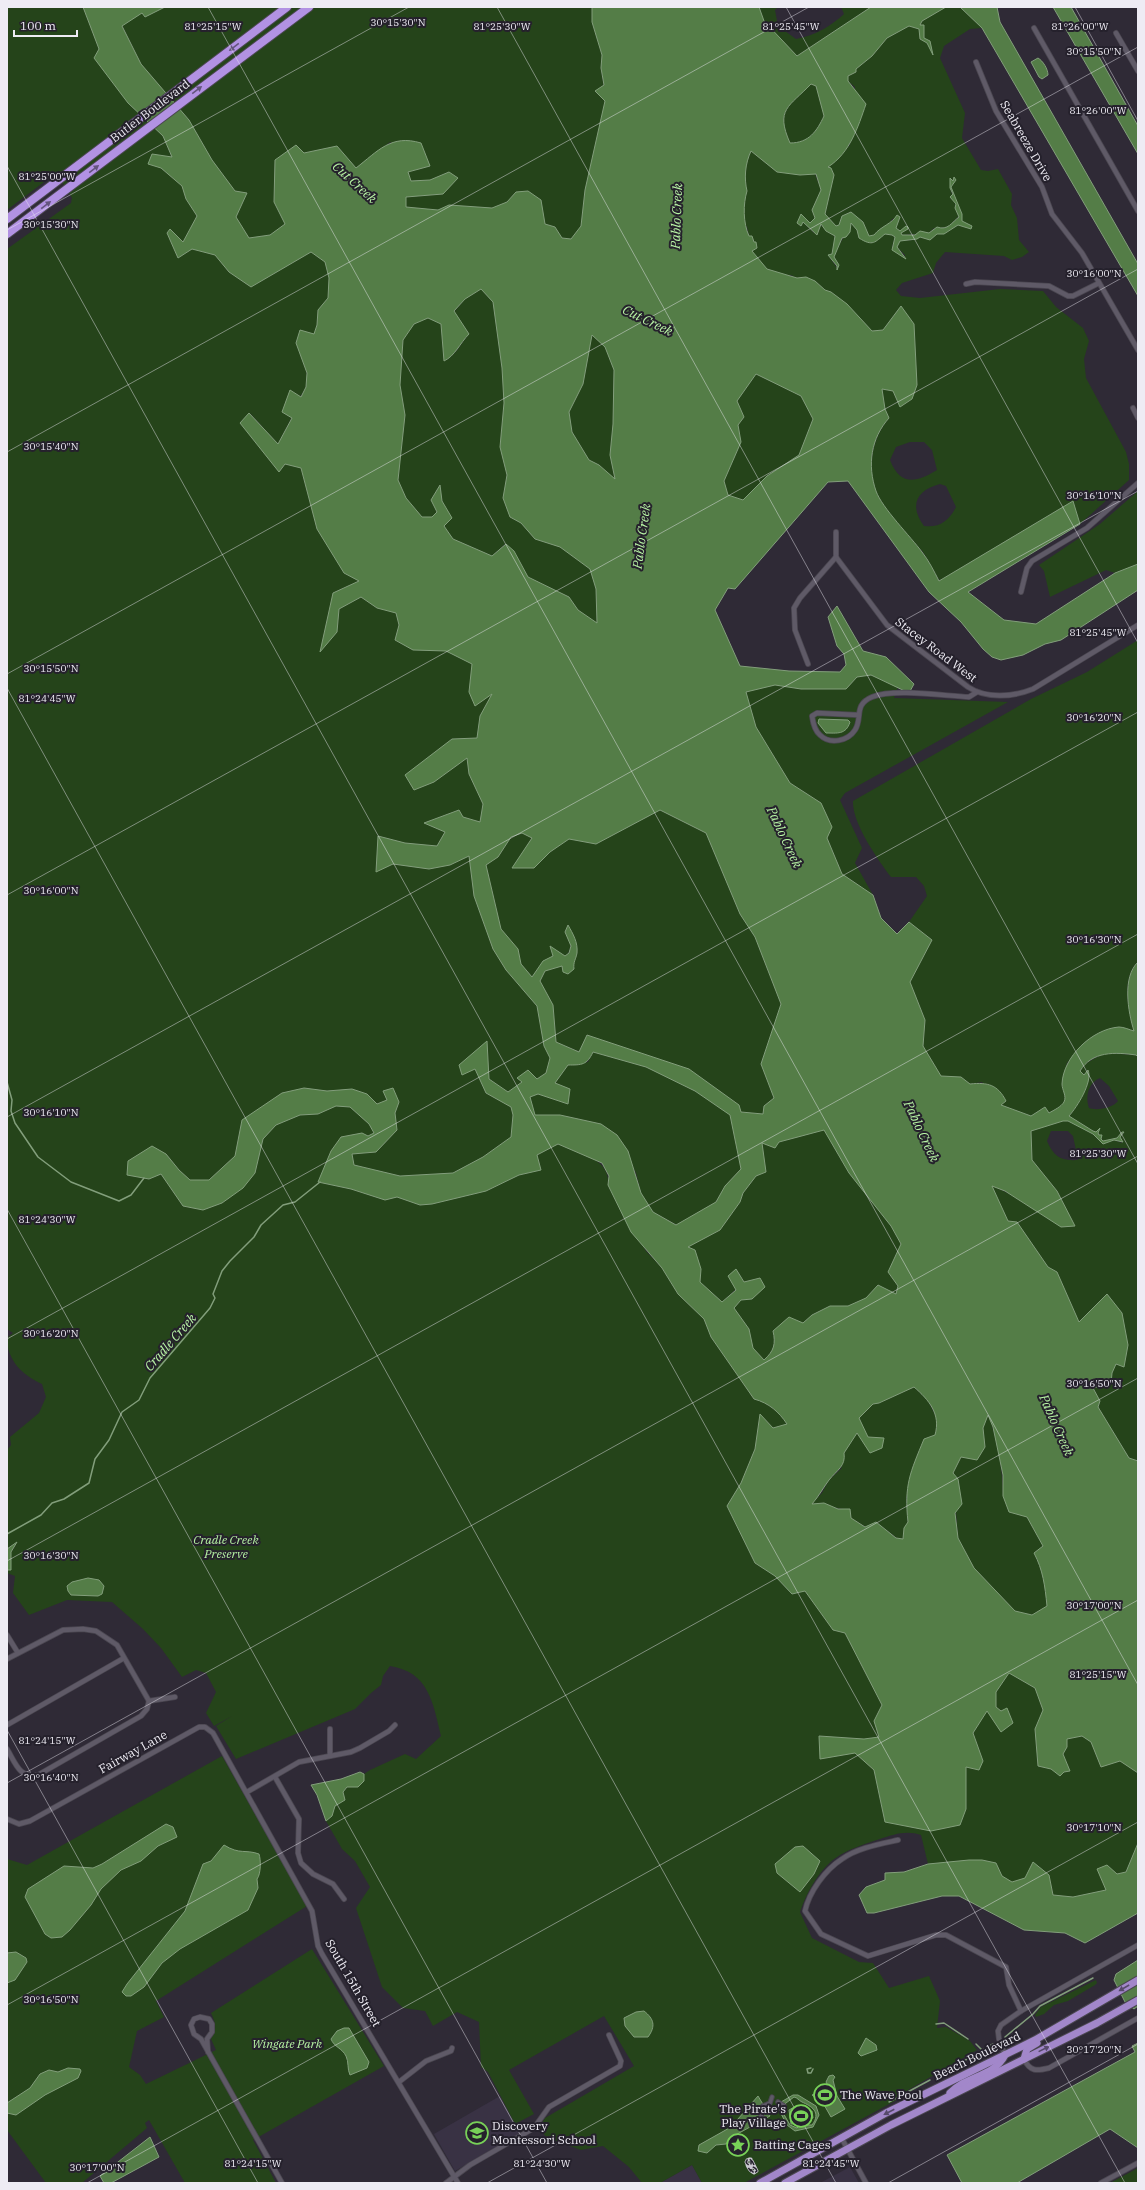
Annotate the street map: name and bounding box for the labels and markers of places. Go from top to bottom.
sports icon: The Wave Pool [812,2082,838,2108]
place label: The Wave Pool [840,2087,922,2102]
place label: The Pirate's Play Village [719,2101,786,2130]
sports icon: The Pirate's Play Village [788,2103,814,2129]
place label: Discovery Montessori School [492,2118,596,2147]
school or university icon: Discovery Montessori School [464,2120,490,2146]
place icon: Batting Cages [725,2132,751,2158]
place label: Batting Cages [754,2137,831,2152]

